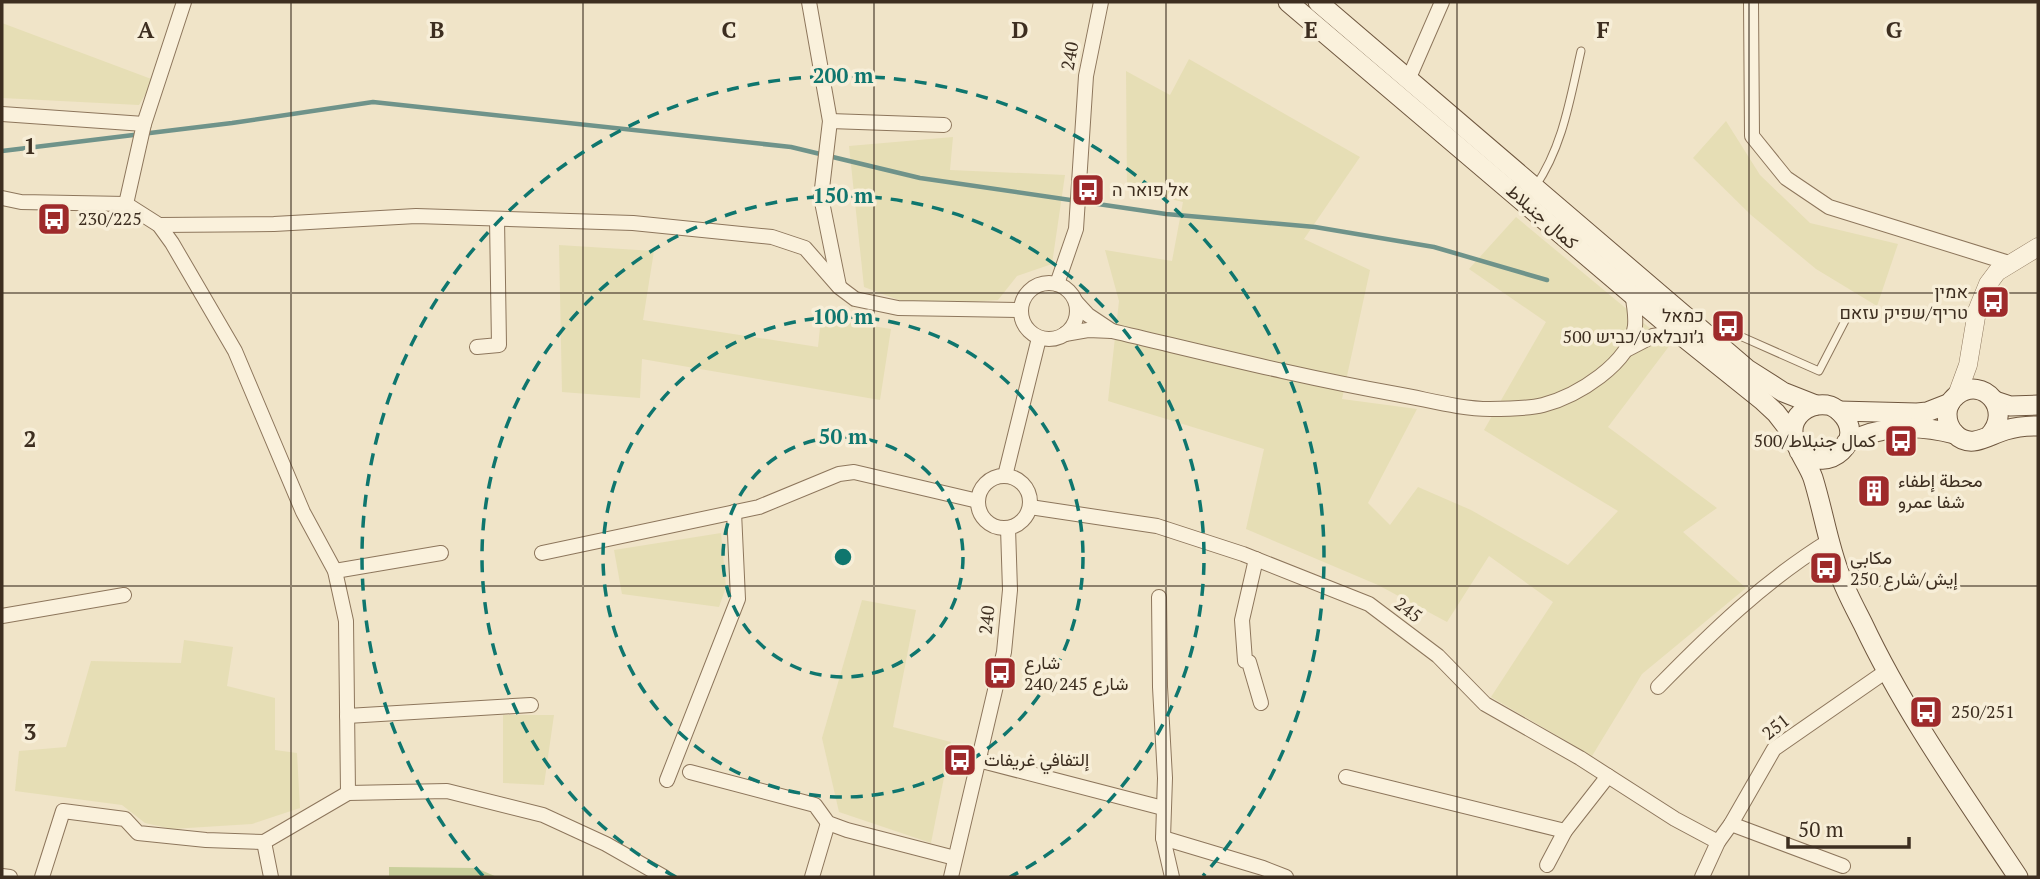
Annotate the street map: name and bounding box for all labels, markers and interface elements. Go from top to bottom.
text: A [138,14,155,45]
text: B [430,14,445,45]
text: C [722,14,737,45]
text: D [1012,14,1029,45]
text: E [1304,14,1318,45]
text: F [1596,14,1610,45]
text: G [1886,14,1903,45]
street label: 240 [1054,39,1084,72]
text: 200 m [813,61,874,89]
text: 1 [24,130,37,161]
bus stop icon: אל פואר ה [1069,171,1107,209]
place label: אל פואר ה [1112,177,1189,201]
street label: كمال جنبلاط [1502,179,1584,254]
text: 150 m [813,181,874,209]
bus stop icon: 230/225 [35,200,73,238]
place label: 230/225 [78,206,142,230]
place label: אמין טריף/שפיק עזאם [1839,279,1968,324]
bus stop icon: אמין טריף/שפיק עזאם [1974,283,2012,321]
text: 100 m [813,302,874,330]
place label: כמאל ג׳ונבלאט/כביש 500 [1563,303,1704,348]
bus stop icon: כמאל ג׳ונבלאט/כביש 500 [1709,307,1747,345]
text: 50 m [819,422,868,450]
bus stop icon: 500/كمال جنبلاط [1882,422,1920,460]
text: 2 [24,423,37,454]
place label: 500/كمال جنبلاط [1754,428,1876,452]
place label: محطة إطفاء شفا عمرو [1898,468,1983,513]
building icon: محطة إطفاء شفا عمرو [1855,472,1893,510]
centre of rings [831,545,855,569]
place label: مكابي إيش/شارع 250 [1850,545,1958,591]
bus stop icon: مكابي إيش/شارع 250 [1807,549,1845,587]
street label: 245 [1390,591,1427,627]
street label: 240 [973,604,999,635]
place label: شارع 240/شارع 245 [1024,650,1128,696]
bus stop icon: شارع 240/شارع 245 [981,654,1019,692]
bus stop icon: 250/251 [1907,693,1945,731]
place label: 250/251 [1951,699,2015,723]
street label: 251 [1757,708,1794,745]
text: 3 [24,716,37,747]
bus stop icon: إلتفافي غريفات [941,741,979,779]
place label: إلتفافي غريفات [984,747,1089,775]
scale bar [1788,806,1909,850]
text: 50 m [1798,815,1844,843]

